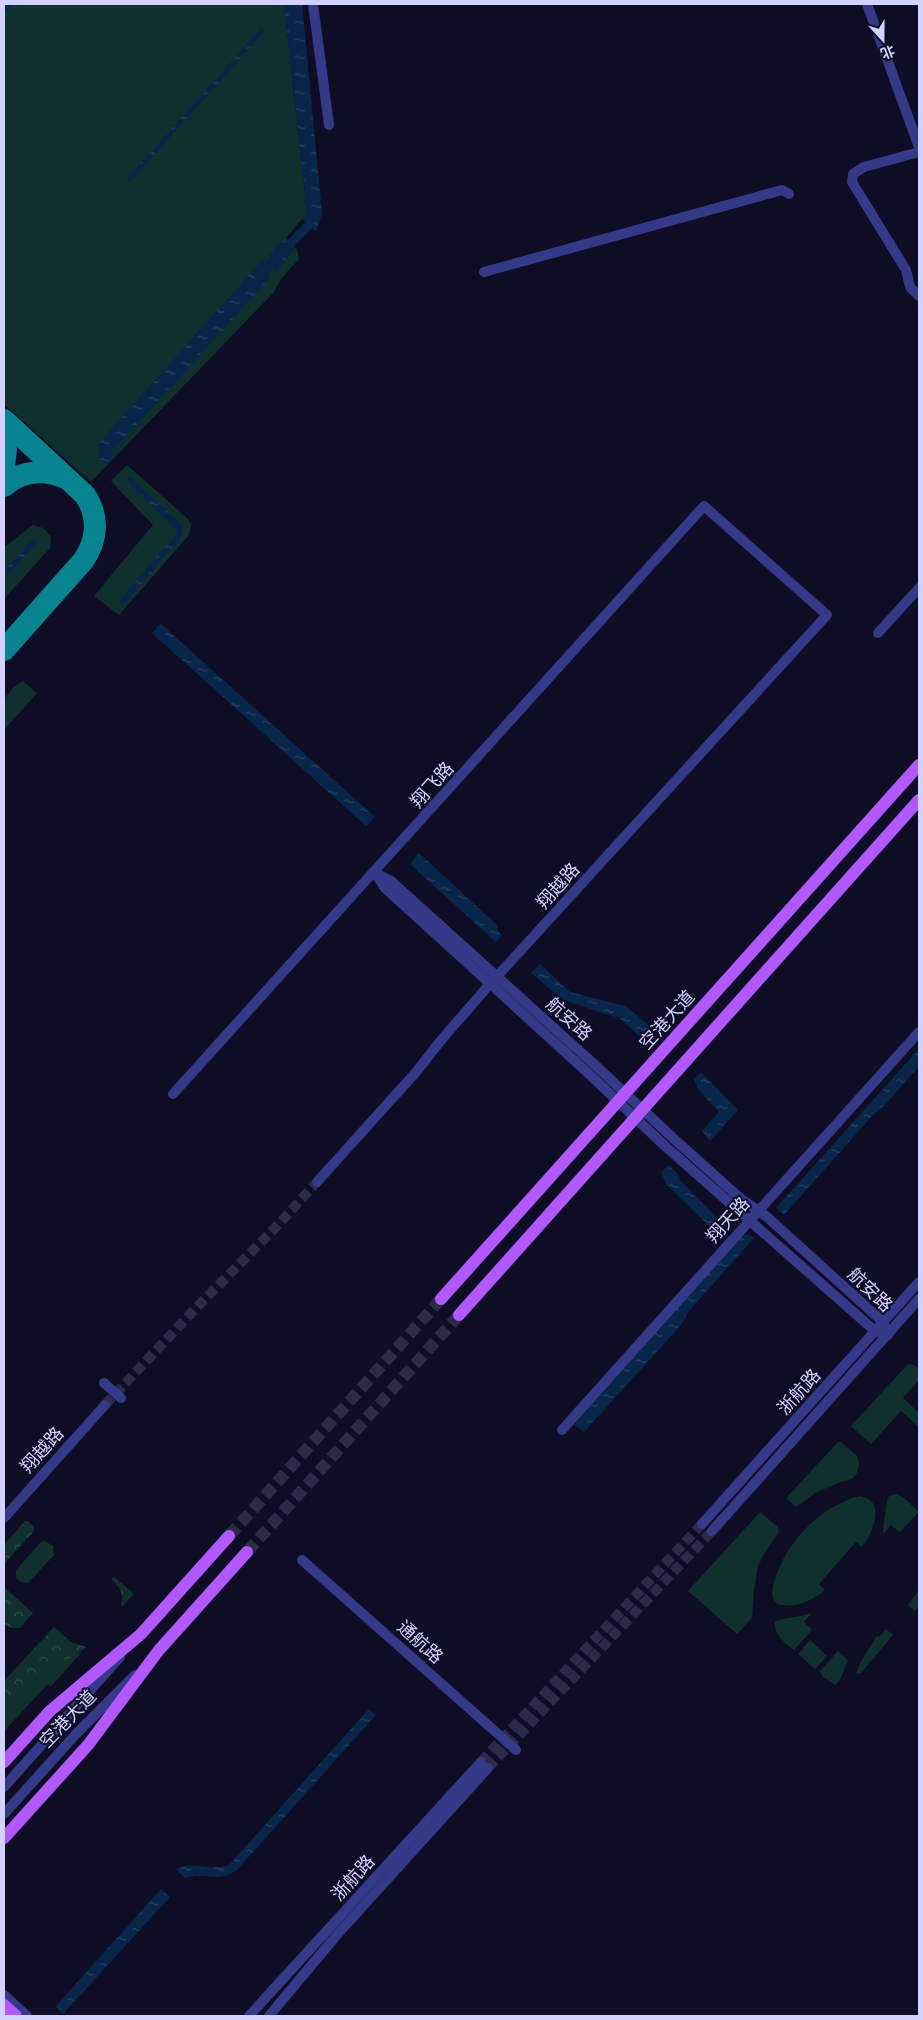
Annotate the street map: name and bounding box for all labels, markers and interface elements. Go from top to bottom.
north arrow [858,15,908,65]
text: 北 [878,41,897,62]
street label: 翔飞路 [406,758,458,812]
street label: 翔越路 [532,859,584,913]
street label: 空港大道 [635,986,699,1054]
street label: 航安路 [542,993,596,1045]
street label: 翔天路 [702,1193,754,1247]
street label: 航安路 [843,1263,897,1317]
street label: 浙航路 [773,1365,825,1419]
street label: 翔越路 [16,1423,68,1477]
street label: 通航路 [393,1616,447,1668]
street label: 空港大道 [35,1685,101,1753]
street label: 浙航路 [327,1851,379,1905]

